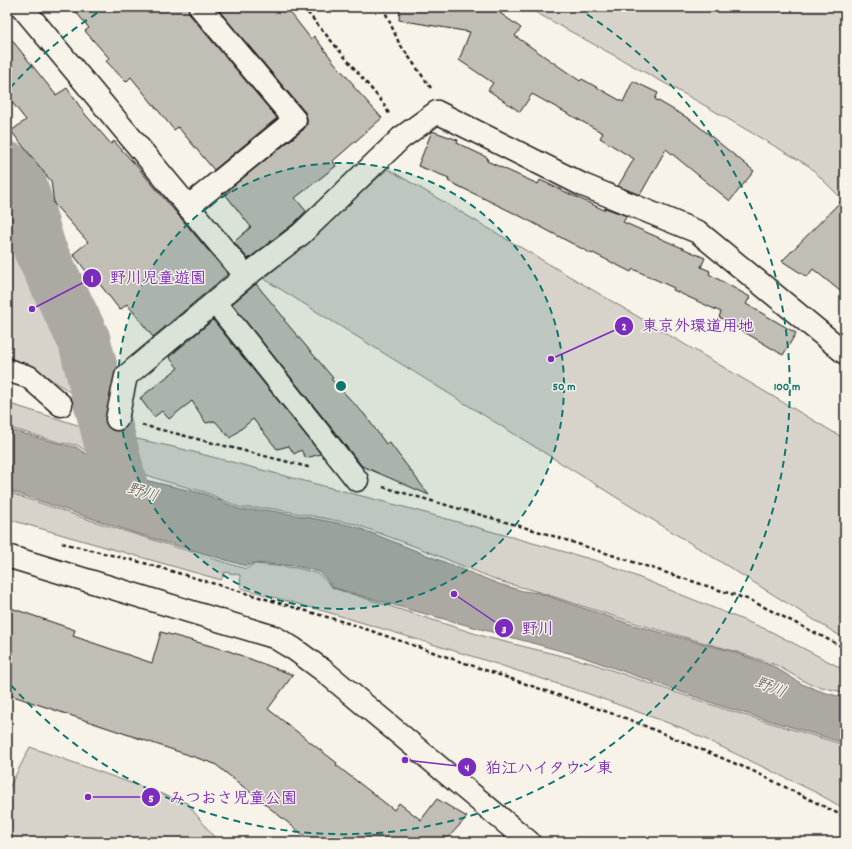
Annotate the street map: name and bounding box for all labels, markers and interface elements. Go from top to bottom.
callout: 野川児童遊園 [82,264,214,292]
text: 野川児童遊園 [110,268,206,291]
text: 1 [91,271,94,288]
callout: 東京外環道用地 [614,312,762,340]
text: 東京外環道用地 [642,316,754,339]
text: 2 [621,319,627,336]
centre of rings [334,379,348,393]
text: 50 m [552,379,576,396]
text: 100 m [774,379,800,396]
water label: 野川 [124,478,161,509]
callout: 野川 [494,614,562,642]
text: 野川 [522,619,554,642]
text: 3 [501,622,507,639]
water label: 野川 [751,672,789,705]
callout: 狛江ハイタウン東 [457,753,621,781]
text: 狛江ハイタウン東 [485,758,613,781]
text: 4 [465,760,470,777]
callout: みつおさ児童公園 [141,783,305,811]
text: みつおさ児童公園 [169,788,297,811]
text: 5 [148,791,154,808]

